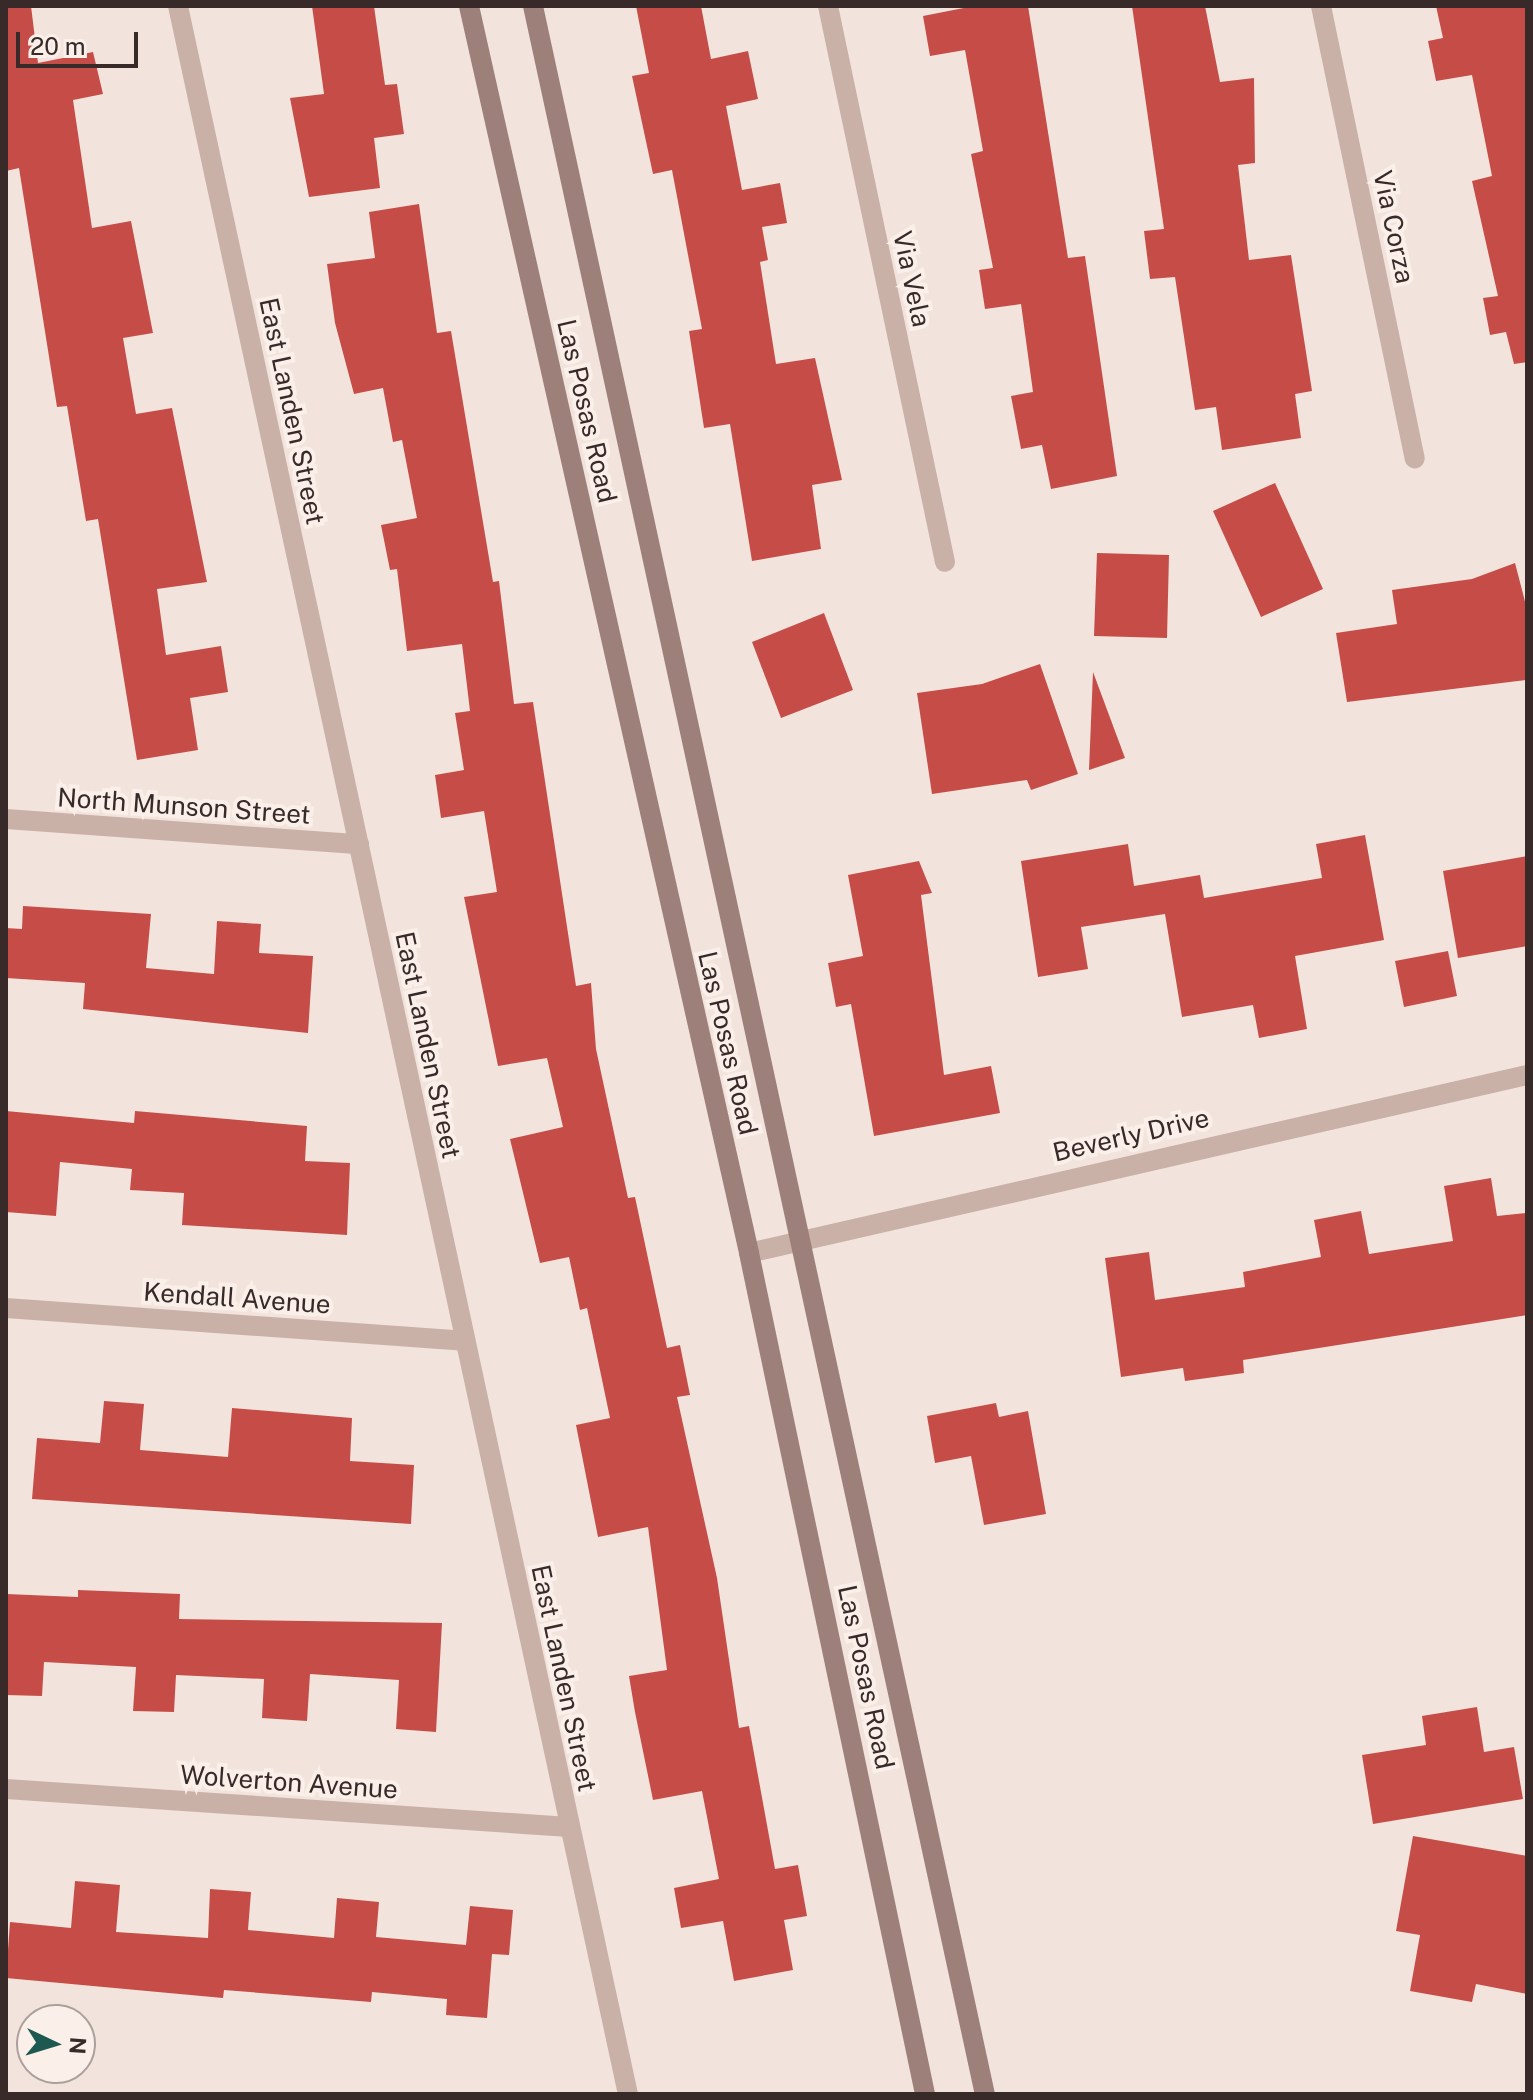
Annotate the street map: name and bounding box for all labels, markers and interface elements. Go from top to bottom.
scale bar [20,16,142,66]
text: 20 m [30,32,86,60]
street label: Via Corza [1367,168,1421,286]
street label: Via Vela [887,228,937,330]
street label: East Landen Street [253,295,331,527]
street label: Las Posas Road [551,316,623,506]
street label: North Munson Street [56,782,312,830]
street label: East Landen Street [389,929,467,1161]
street label: Las Posas Road [692,948,764,1138]
street label: Beverly Drive [1050,1102,1212,1168]
street label: Kendall Avenue [142,1276,332,1320]
street label: East Landen Street [525,1562,603,1794]
street label: Las Posas Road [831,1582,901,1772]
street label: Wolverton Avenue [179,1759,399,1805]
north arrow [16,2004,96,2084]
text: N [64,2036,92,2055]

